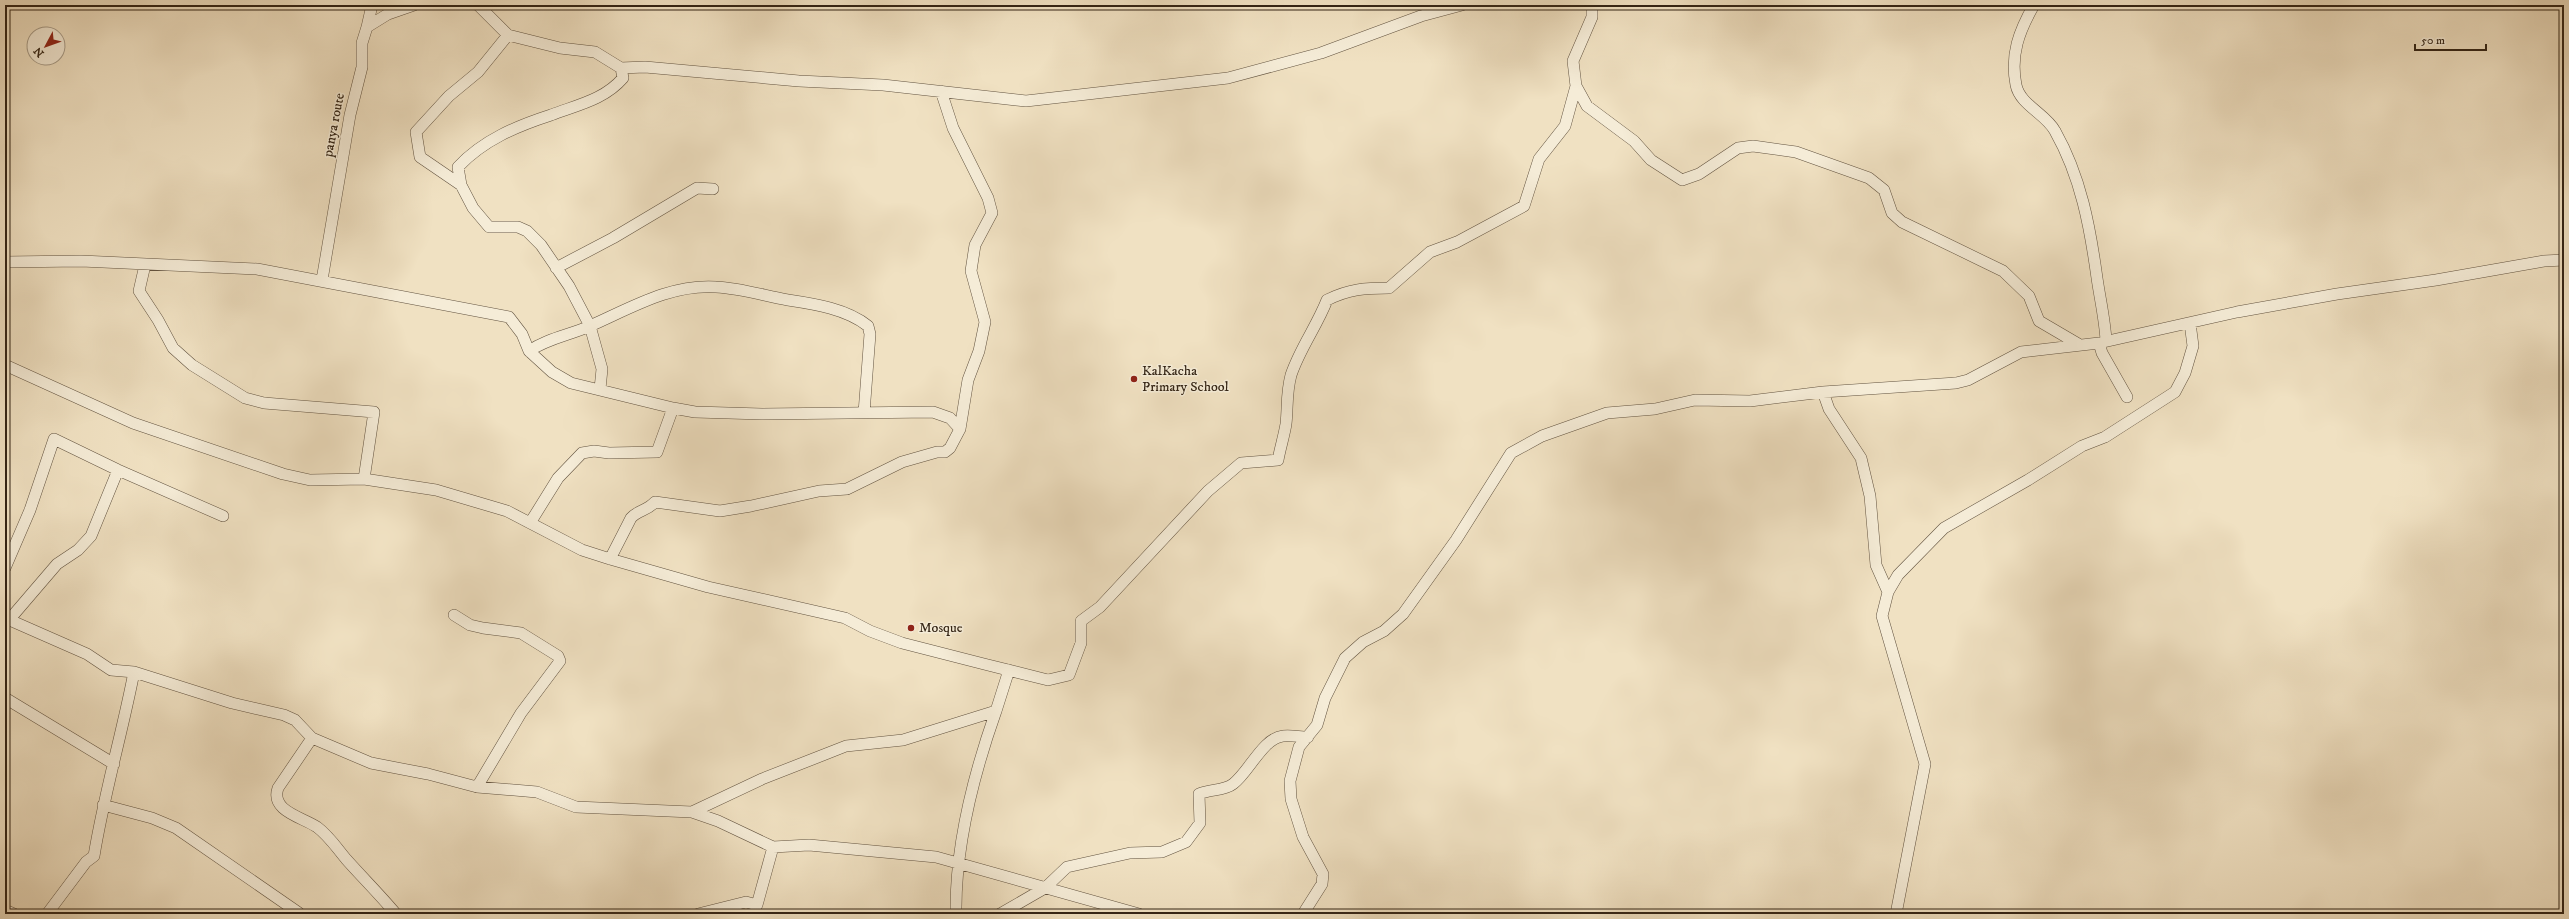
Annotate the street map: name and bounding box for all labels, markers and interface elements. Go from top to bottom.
north arrow [26,26,66,66]
scale bar [2415,26,2486,52]
text: 50 m [2421,33,2445,48]
text: N [31,44,47,60]
street label: panya route [319,91,349,160]
place label: KalKacha Primary School [1142,362,1229,396]
marker: KalKacha Primary School [1129,374,1139,384]
place label: Mosque [919,619,963,637]
marker: Mosque [906,623,916,633]

